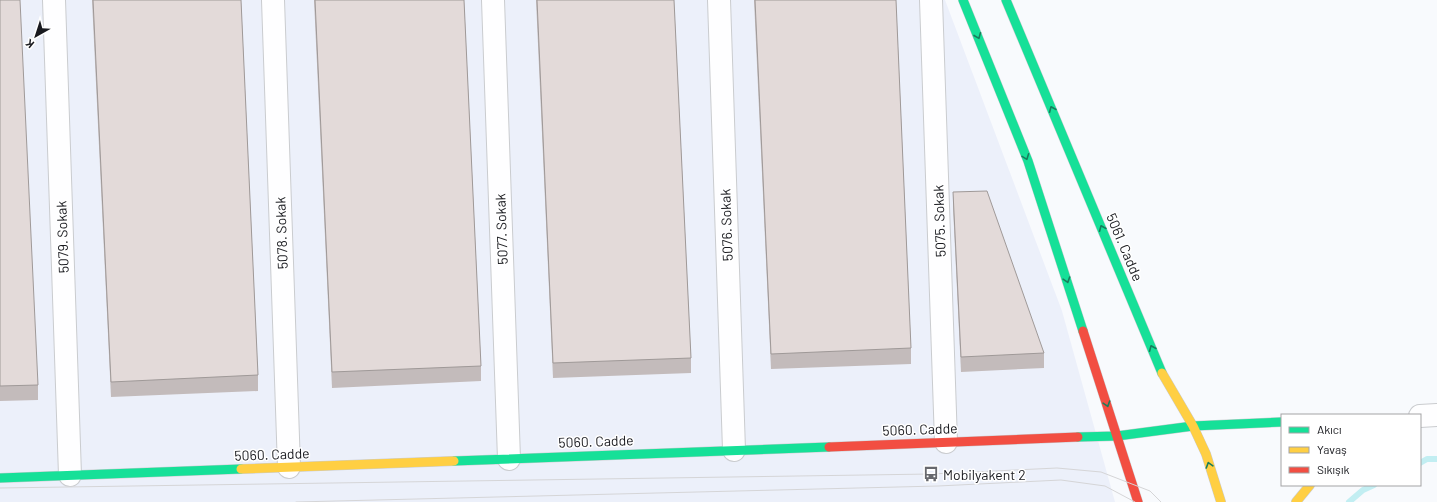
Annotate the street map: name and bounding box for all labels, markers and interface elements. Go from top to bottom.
north arrow [16,16,56,56]
one-way arrow [973,32,981,40]
text: K [23,37,36,51]
one-way arrow [1048,105,1056,112]
one-way arrow [1022,153,1030,160]
street label: 5075. Sokak [929,184,949,258]
street label: 5076. Sokak [716,188,736,262]
street label: 5077. Sokak [491,193,511,265]
street label: 5078. Sokak [271,196,291,270]
street label: 5079. Sokak [52,200,72,274]
street label: 5061. Cadde [1103,211,1147,283]
one-way arrow [1098,225,1106,232]
one-way arrow [1062,277,1071,284]
one-way arrow [1149,345,1157,353]
one-way arrow [1102,400,1111,407]
legend [1281,414,1421,486]
street label: 5060. Cadde [882,419,958,439]
text: Akıcı [1317,422,1342,436]
street label: 5060. Cadde [558,431,634,451]
text: Yavaş [1317,442,1347,456]
street label: 5060. Cadde [234,444,310,464]
one-way arrow [1205,461,1214,468]
text: Sıkışık [1317,462,1349,476]
bus stop icon: Mobilyakent 2 [922,465,940,483]
place label: Mobilyakent 2 [943,466,1026,483]

